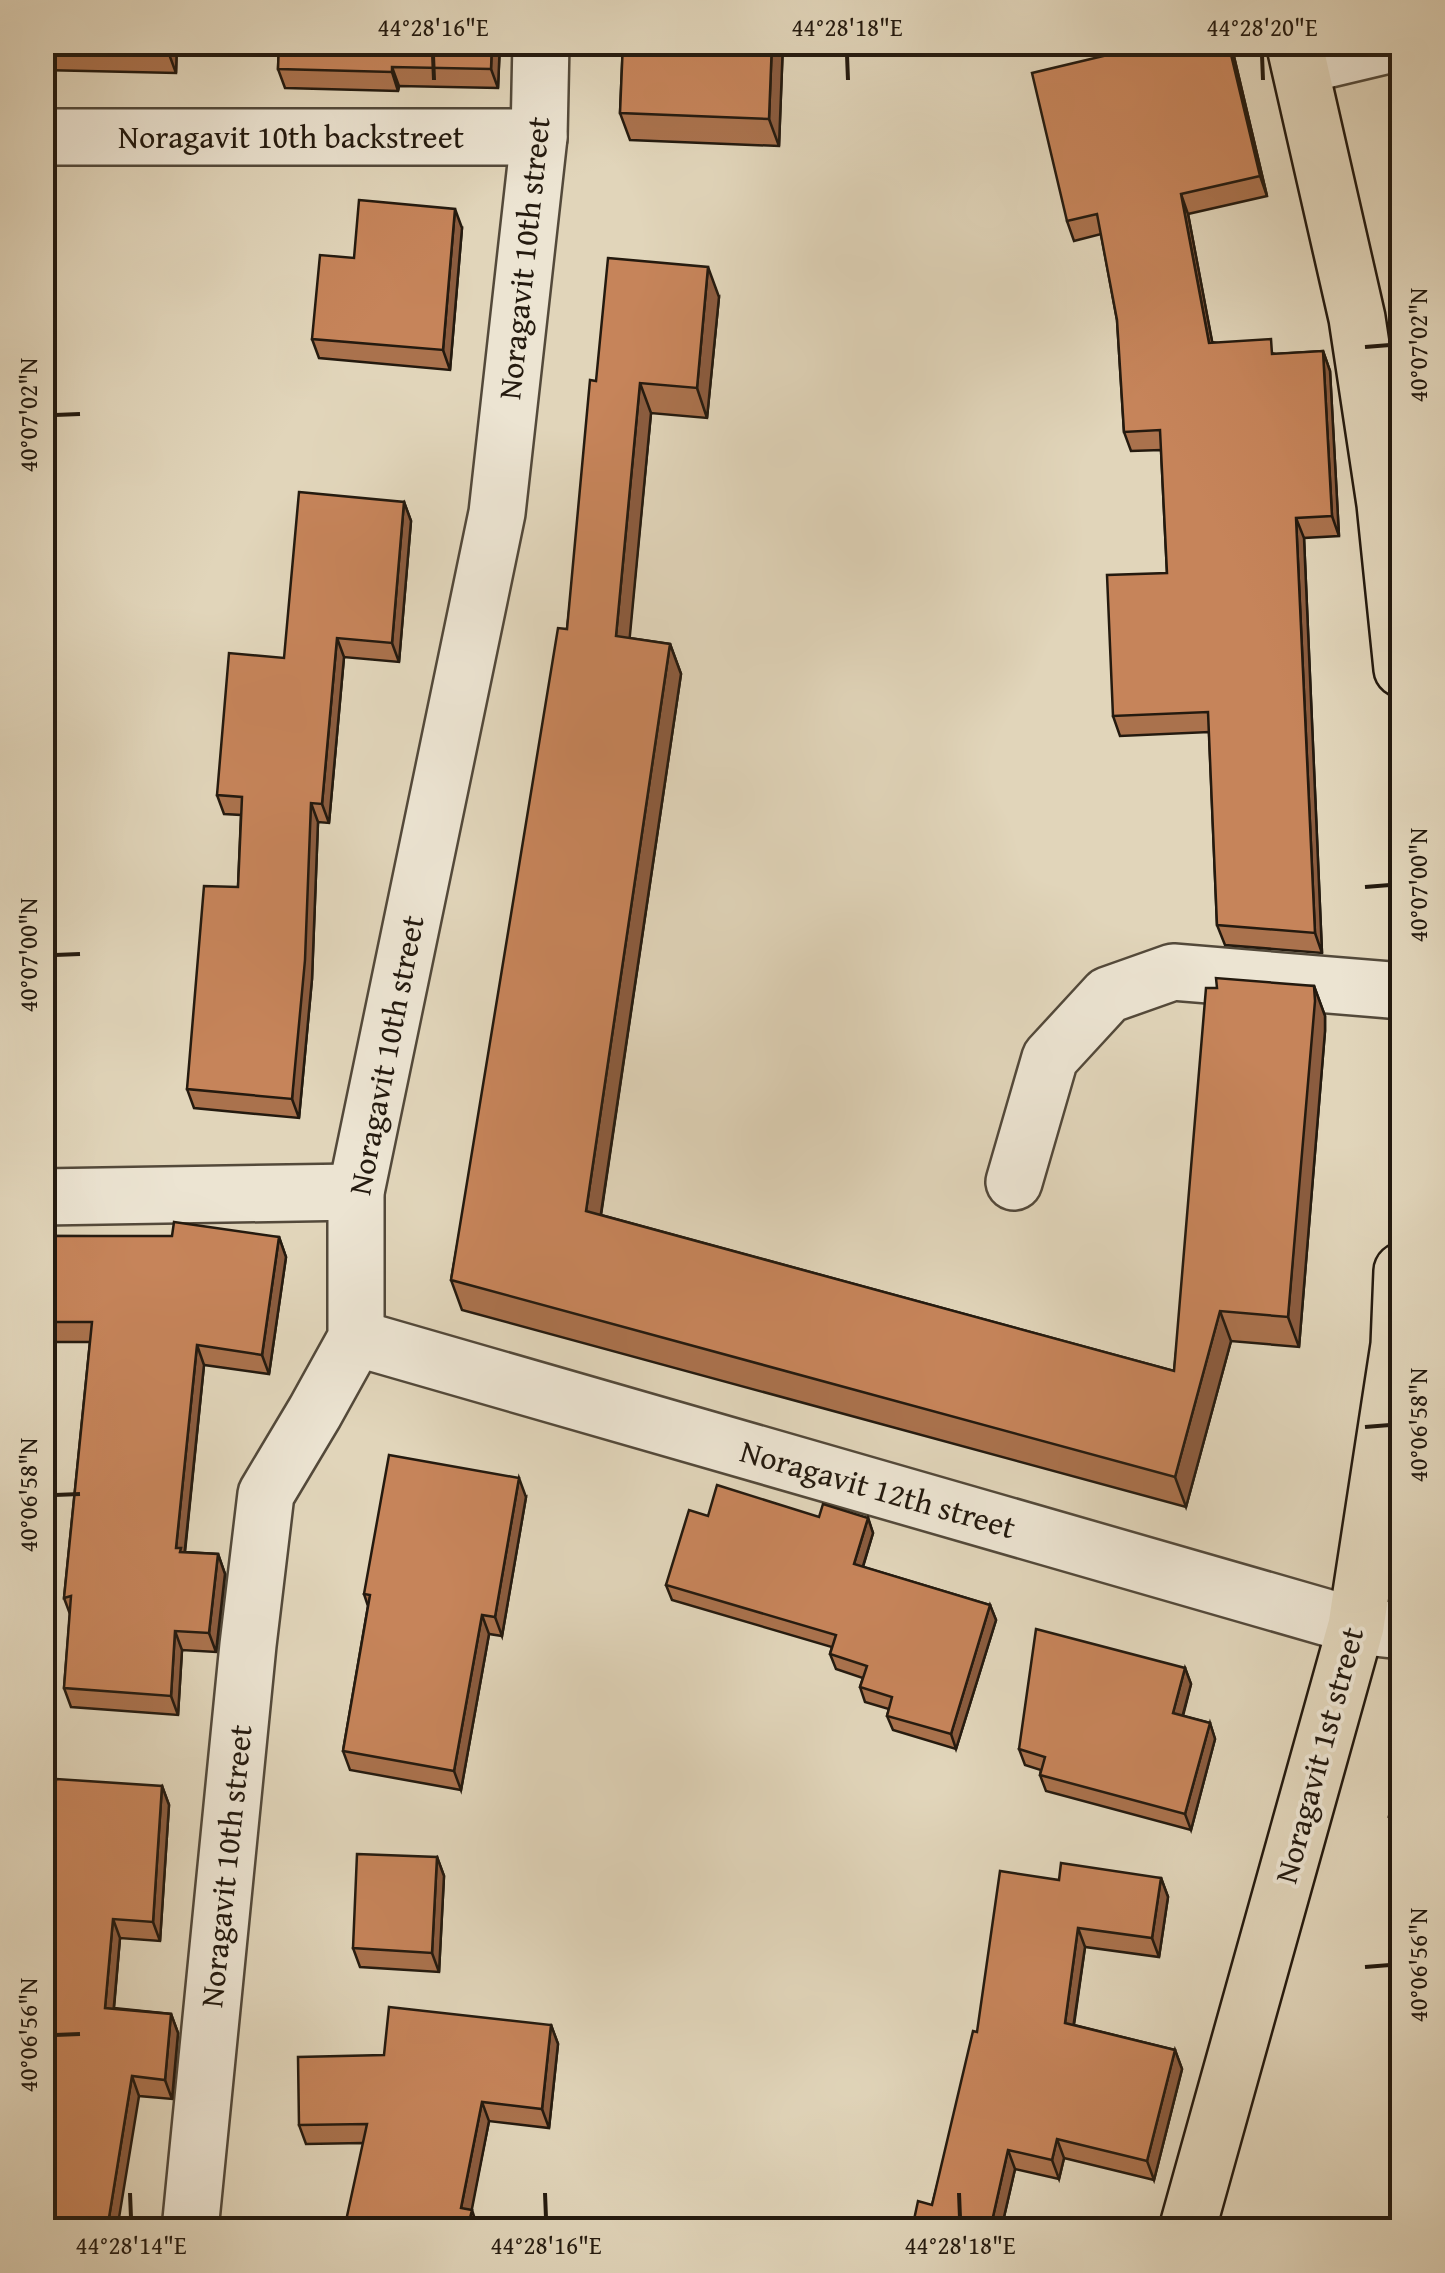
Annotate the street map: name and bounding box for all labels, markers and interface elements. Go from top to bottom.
text: 44°28'16"E [377,9,489,45]
text: 44°28'18"E [791,9,903,45]
text: 44°28'20"E [1206,9,1318,45]
street label: Noragavit 10th backstreet [118,113,464,160]
street label: Noragavit 10th street [485,114,562,402]
text: 40°07'02"N [1400,288,1436,402]
text: 40°07'02"N [10,358,46,472]
text: 40°07'00"N [1400,828,1436,942]
text: 40°07'00"N [10,898,46,1012]
street label: Noragavit 10th street [335,911,436,1199]
text: 40°06'58"N [1400,1368,1436,1482]
street label: Noragavit 12th street [735,1427,1021,1550]
text: 40°06'58"N [10,1438,46,1552]
street label: Noragavit 1st street [1262,1621,1375,1888]
street label: Noragavit 10th street [187,1722,264,2010]
text: 40°06'56"N [1400,1908,1436,2022]
text: 40°06'56"N [10,1978,46,2092]
text: 44°28'14"E [75,2227,187,2263]
text: 44°28'16"E [490,2227,602,2263]
text: 44°28'18"E [904,2227,1016,2263]

